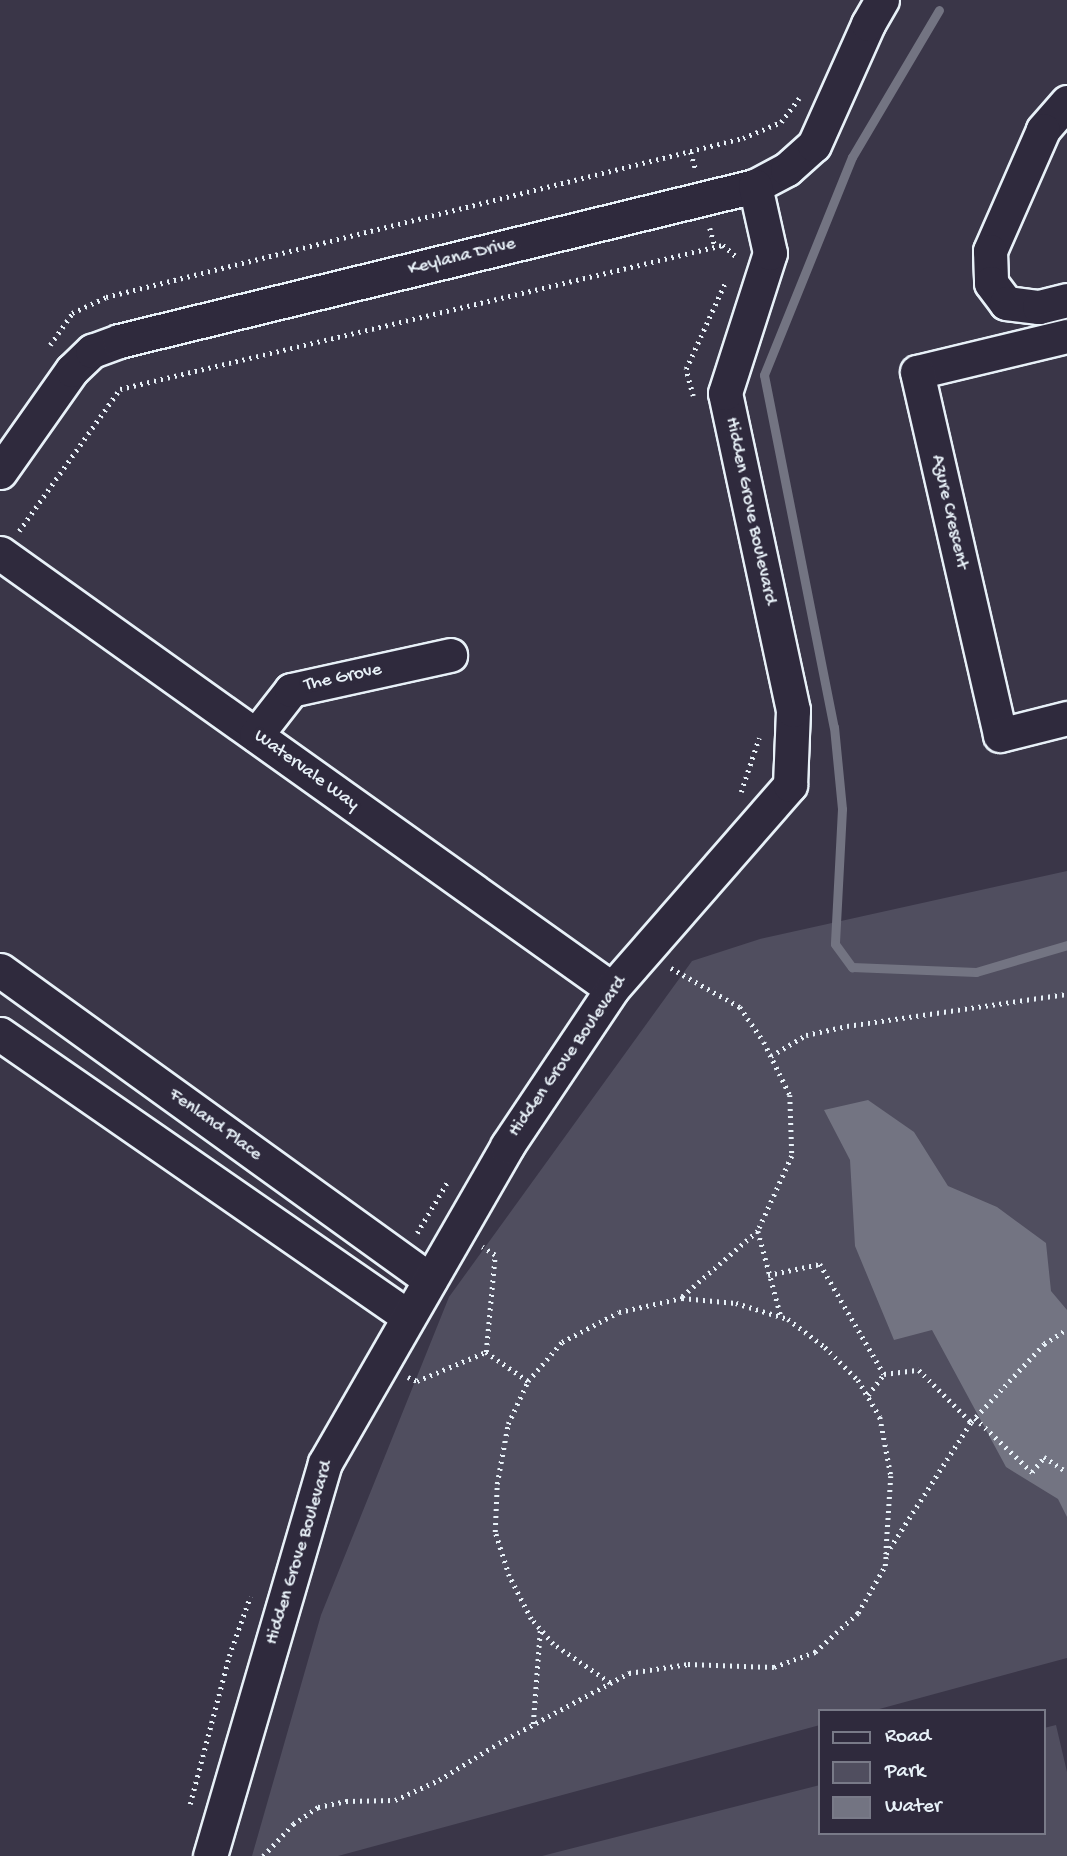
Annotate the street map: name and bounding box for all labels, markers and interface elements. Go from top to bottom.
street label: Keylana Drive [406,233,518,281]
street label: Hidden Grove Boulevard [719,415,781,607]
street label: Azure Crescent [925,453,973,571]
street label: The Grove [302,659,384,697]
street label: Watervale Way [249,725,363,817]
street label: Hidden Grove Boulevard [504,972,632,1142]
street label: Fenland Place [164,1084,266,1166]
street label: Hidden Grove Boulevard [261,1458,339,1648]
legend [818,1709,1046,1835]
text: Road [885,1725,931,1750]
text: Park [885,1760,925,1785]
text: Water [885,1795,941,1820]

